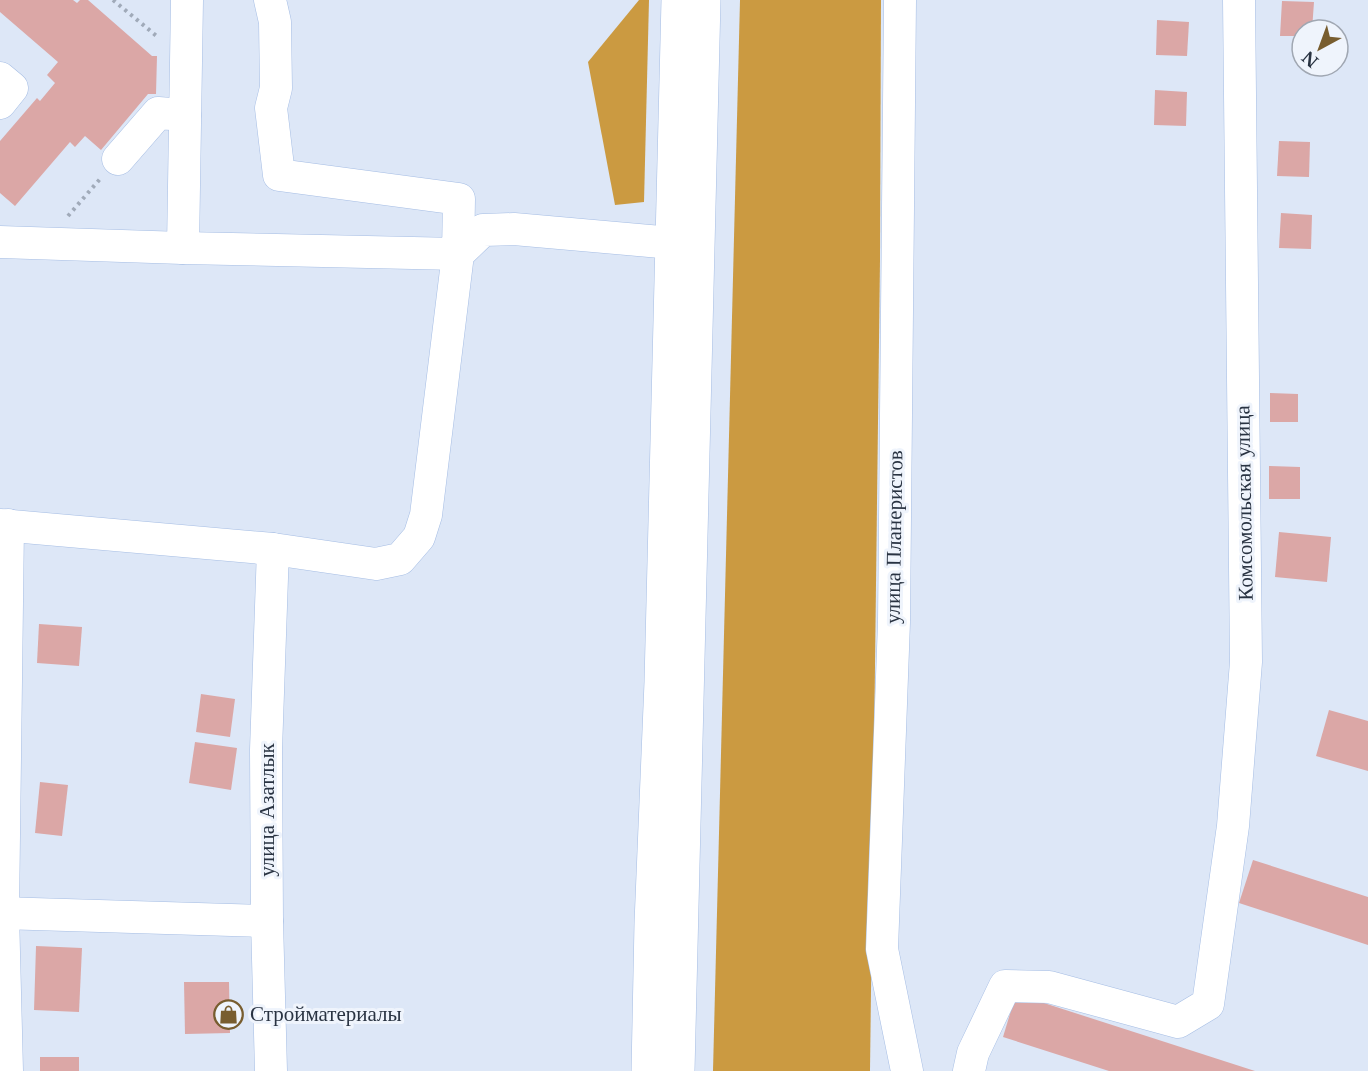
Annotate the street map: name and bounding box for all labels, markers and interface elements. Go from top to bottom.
north arrow [1290,18,1350,78]
text: N [1298,47,1322,72]
street label: Комсомольская улица [1229,404,1259,601]
street label: улица Планеристов [879,450,909,624]
street label: улица Азатлык [254,742,280,877]
shop icon: Стройматериалы [213,998,245,1030]
place label: Стройматериалы [250,1001,402,1027]

